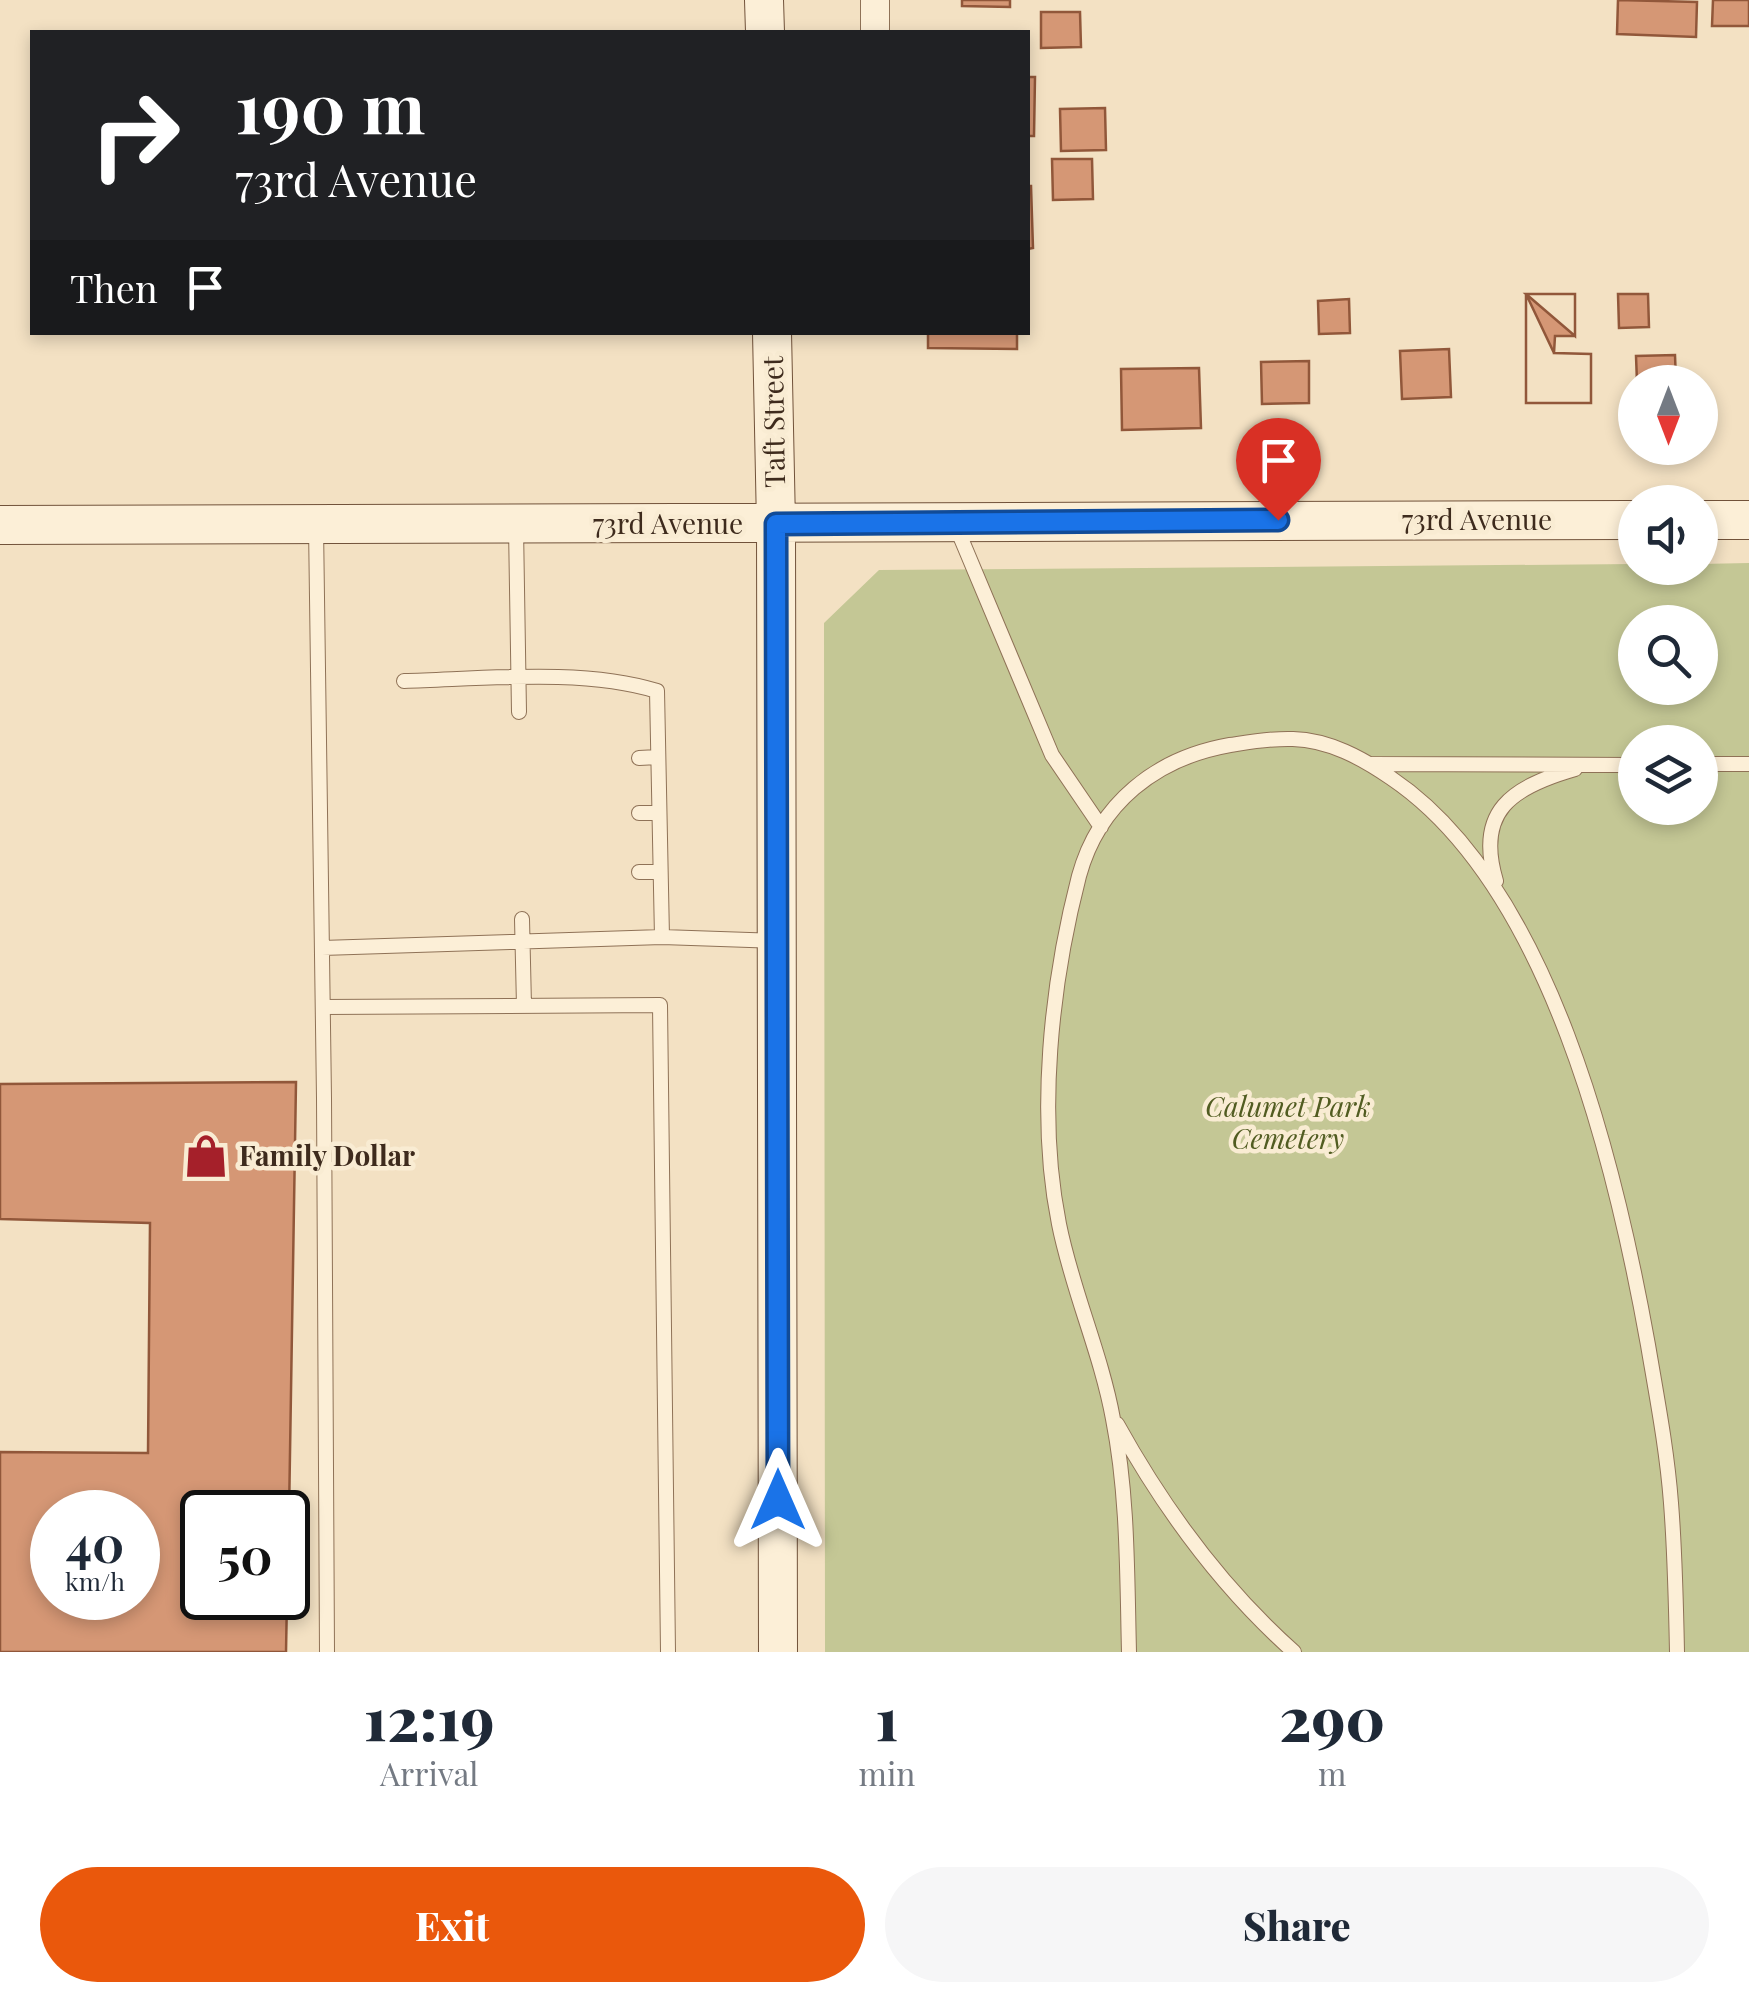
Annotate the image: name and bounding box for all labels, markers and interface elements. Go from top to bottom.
text: 190 m [235,58,425,152]
icon: right [70,70,200,200]
text: 73rd Avenue [235,148,477,208]
icon: arrive [178,260,233,315]
text: Then [70,262,158,313]
street label: Taft Street [753,355,792,488]
north arrow [1618,365,1718,465]
map controls [1618,365,1718,825]
pin [1236,418,1321,521]
icon: arrive [1251,433,1306,488]
button: sound [1618,485,1718,585]
street label: 73rd Avenue [1402,500,1552,537]
street label: 73rd Avenue [593,504,743,541]
button: search [1618,605,1718,705]
button: layers [1618,725,1718,825]
park label: Calumet Park Cemetery [1205,1087,1371,1156]
shop icon: Family Dollar [182,1132,230,1180]
place label: Family Dollar [239,1136,415,1173]
position arrow [726,1448,830,1552]
speed limit sign: 50 [180,1490,310,1620]
text: 40 [66,1509,124,1576]
text: km/h [65,1564,125,1597]
text: 12:19 [364,1676,495,1756]
text: 1 [875,1676,899,1756]
text: 290 [1279,1676,1385,1756]
text: Arrival [380,1751,479,1794]
text: min [858,1751,915,1794]
text: m [1318,1751,1346,1794]
button: Exit [40,1867,865,1982]
button: Share [885,1867,1709,1982]

